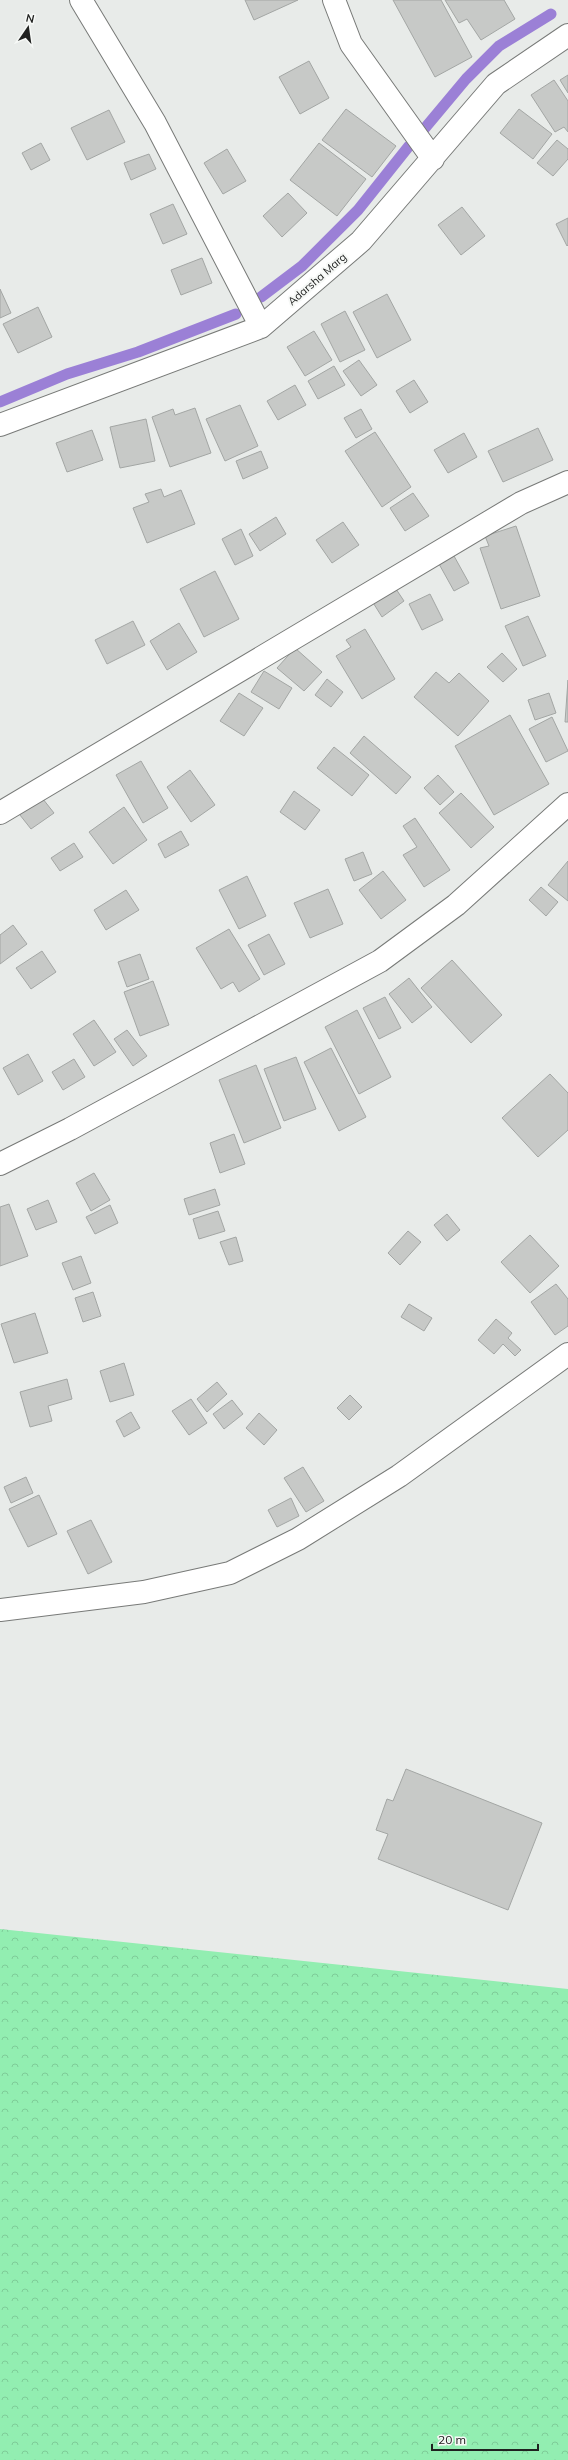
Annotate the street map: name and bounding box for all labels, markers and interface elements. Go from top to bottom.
north arrow [8,8,48,48]
text: N [25,11,36,26]
street label: Adarsha Marg [285,250,349,308]
scale bar [432,2426,538,2452]
text: 20 m [438,2432,466,2447]

